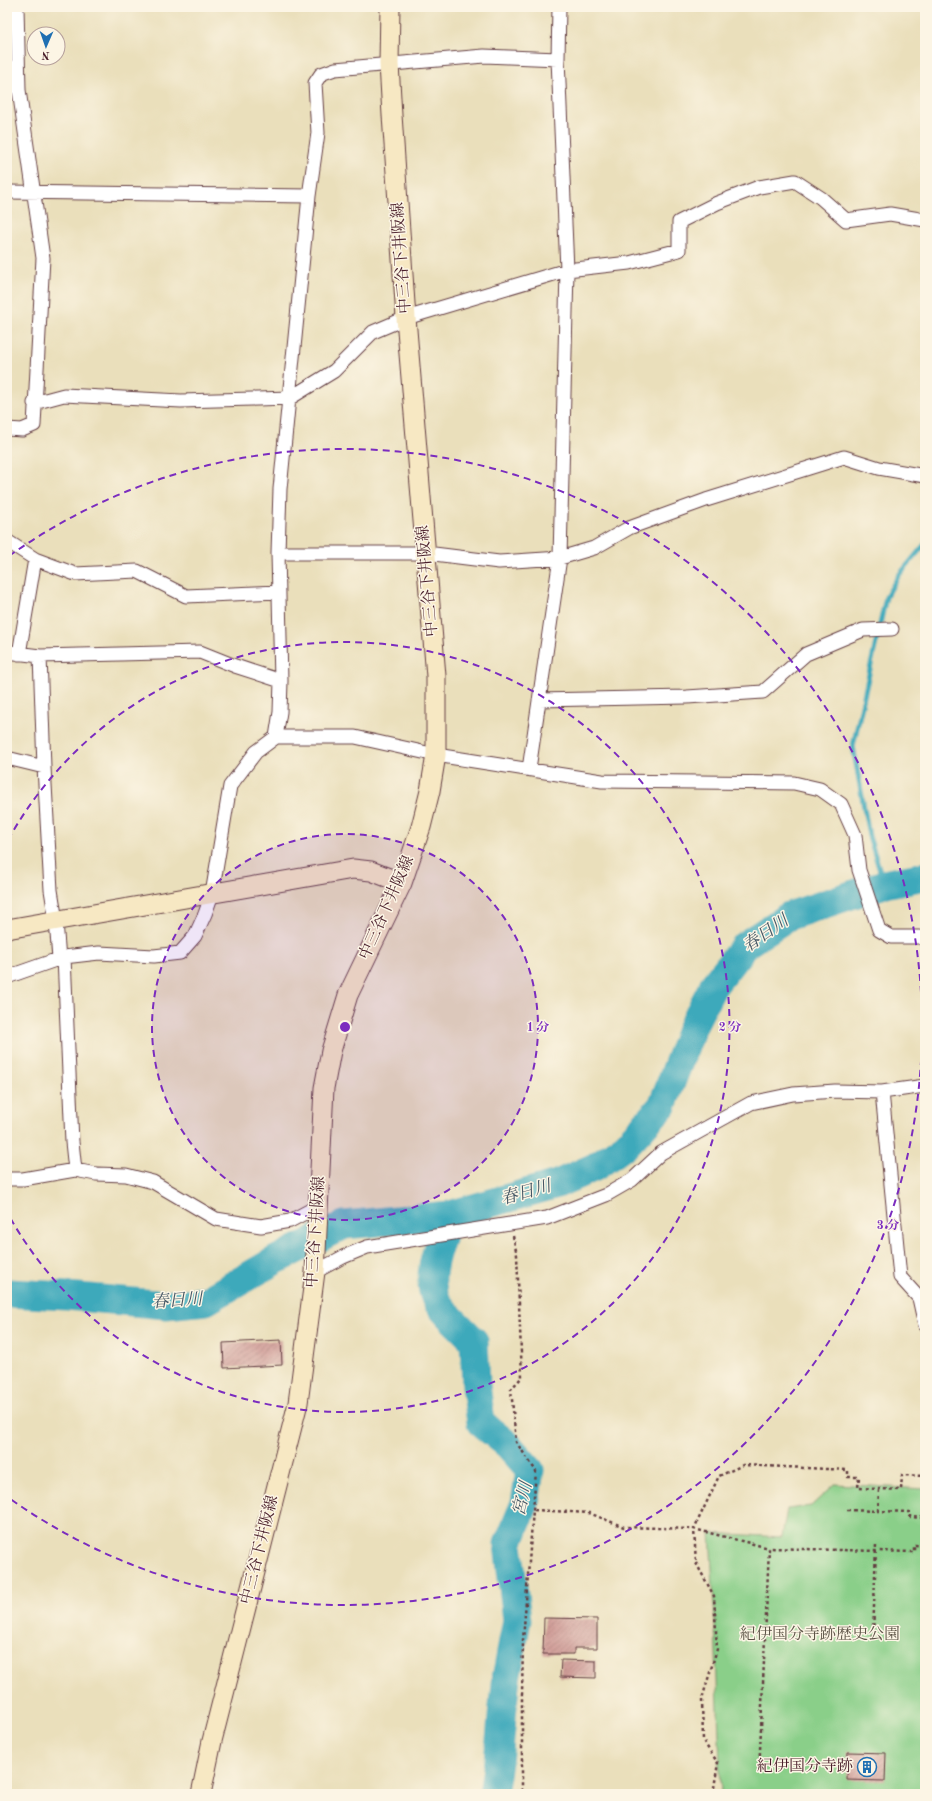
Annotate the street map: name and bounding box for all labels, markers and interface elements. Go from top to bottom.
north arrow [26,26,66,66]
text: N [41,49,50,60]
street label: 中三谷下井阪線 [388,202,414,315]
street label: 中三谷下井阪線 [413,525,441,638]
street label: 中三谷下井阪線 [355,853,417,962]
water label: 春日川 [739,910,793,956]
centre of rings [338,1020,352,1034]
text: 1 分 [527,1020,549,1034]
text: 2 分 [719,1020,741,1034]
street label: 中三谷下井阪線 [302,1175,328,1288]
water label: 春日川 [499,1175,555,1208]
text: 3 分 [877,1218,899,1232]
water label: 春日川 [151,1289,205,1311]
water label: 宮川 [509,1478,536,1518]
street label: 中三谷下井阪線 [237,1493,281,1606]
park label: 紀伊国分寺跡歴史公園 [740,1625,900,1643]
building icon: 紀伊国分寺跡 [856,1756,878,1778]
place label: 紀伊国分寺跡 [757,1757,853,1775]

